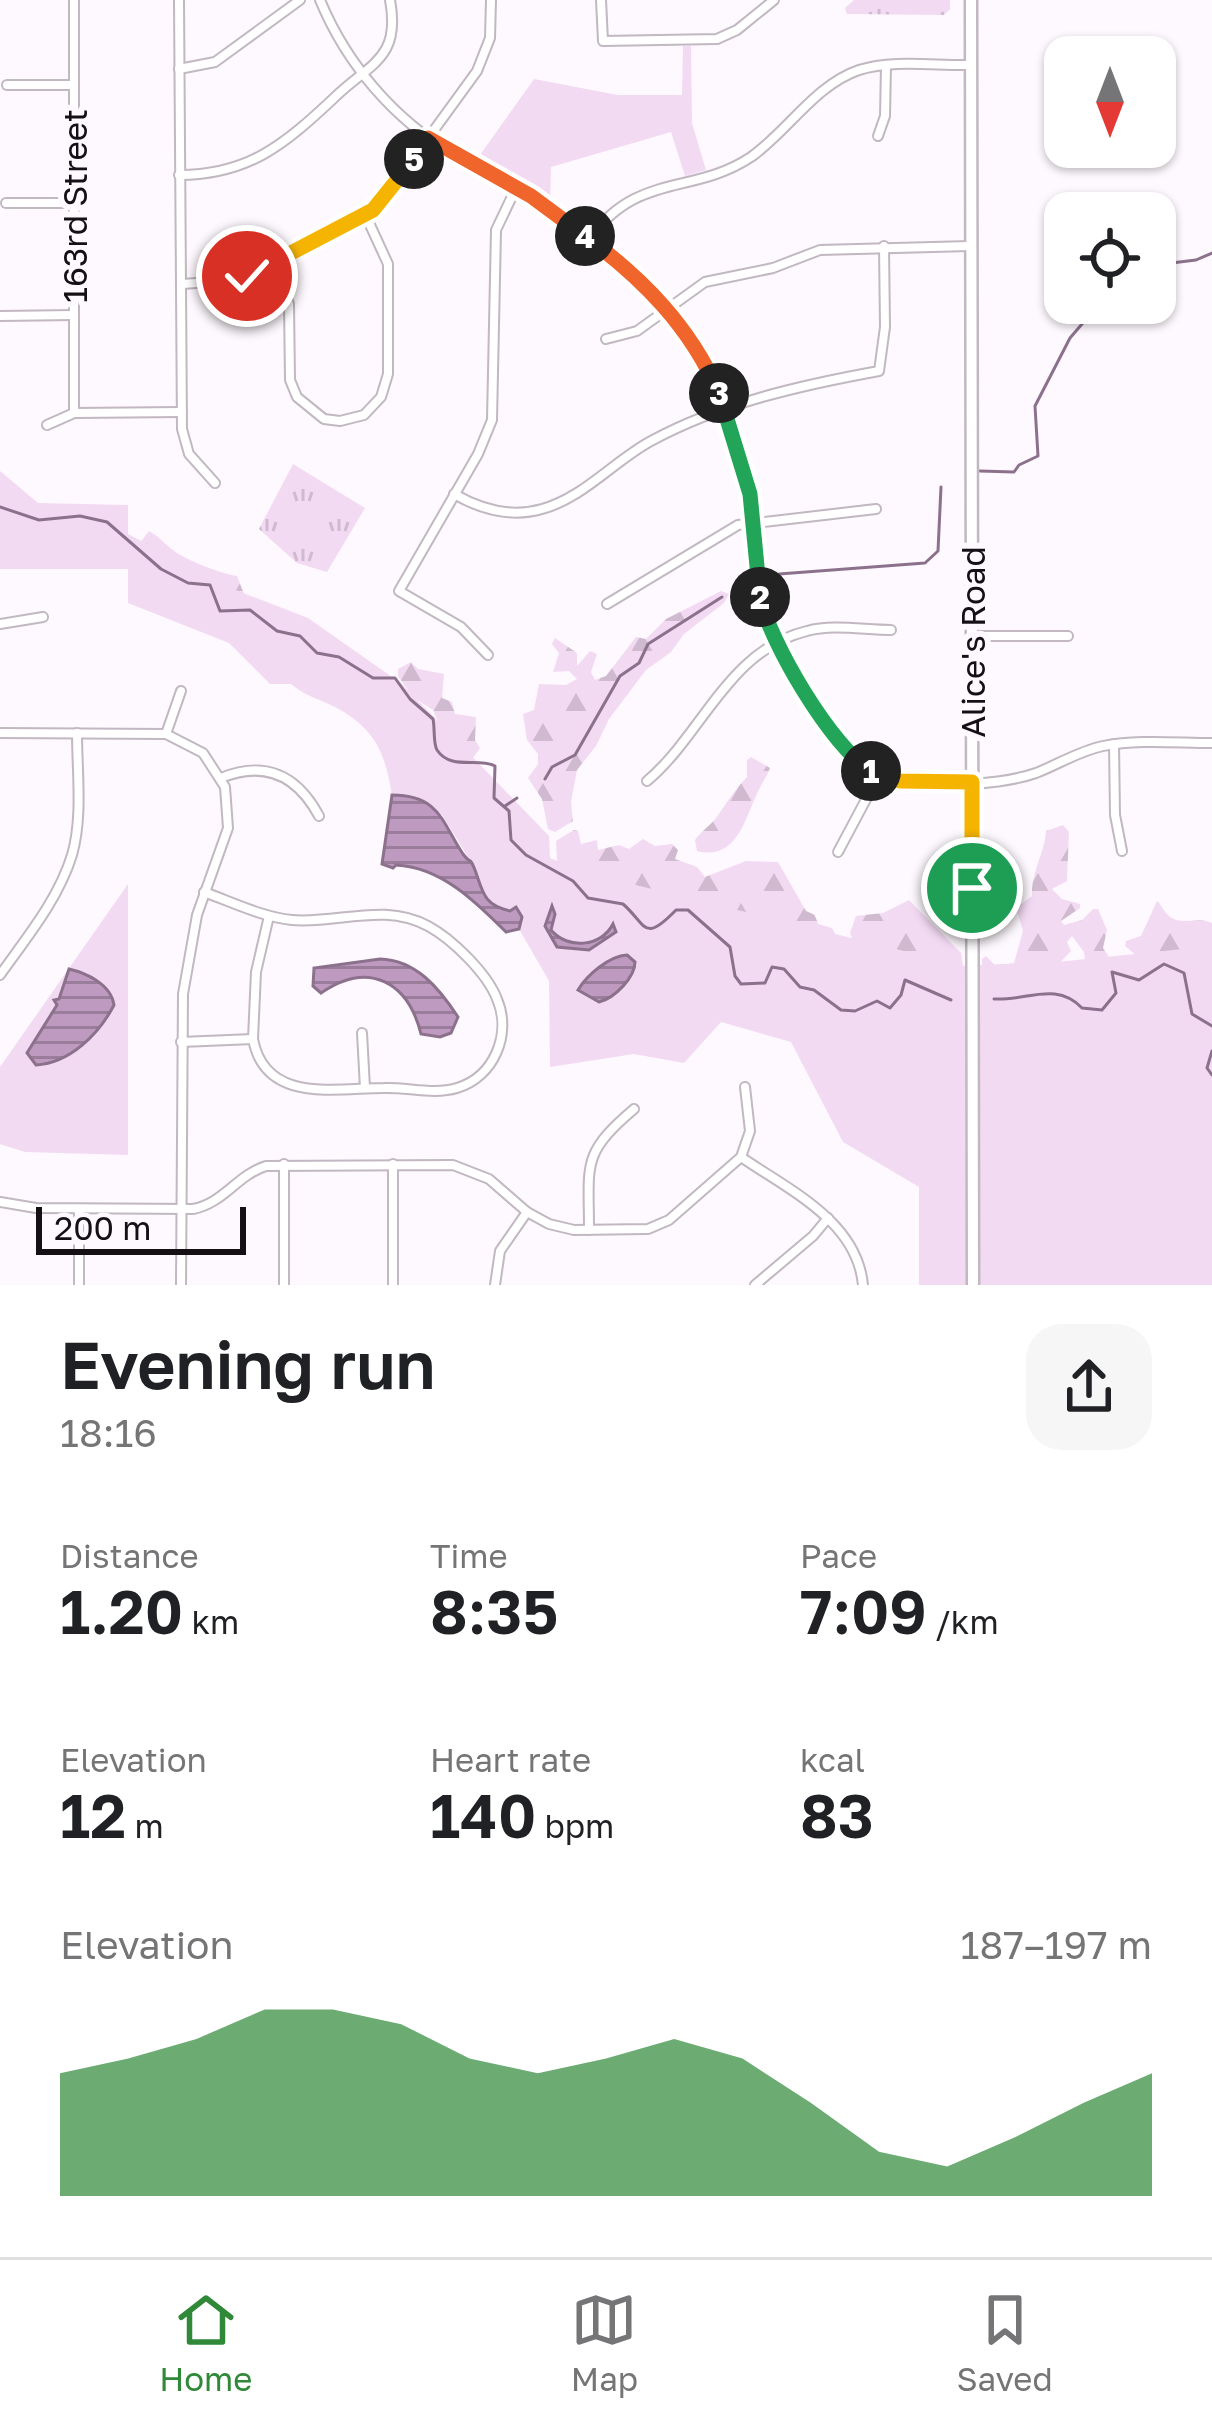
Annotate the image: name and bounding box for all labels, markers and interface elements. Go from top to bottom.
north arrow [1044,36,1176,168]
map controls [1044,36,1176,324]
street label: 163rd Street [55,109,94,303]
pin: 5 [384,129,444,189]
text: 5 [404,139,424,178]
button: locate [1044,192,1176,324]
pin: 4 [555,206,615,266]
text: 4 [575,216,595,255]
pin [196,225,298,327]
icon: check [214,243,280,309]
pin: 3 [689,363,749,423]
text: 3 [709,373,729,412]
street label: Alice's Road [953,546,992,738]
pin: 2 [730,567,790,627]
text: 2 [750,577,770,616]
pin: 1 [841,741,901,801]
text: 1 [863,751,880,790]
pin [921,837,1023,939]
icon: arrive [939,855,1005,921]
scale bar [36,1201,246,1254]
text: 200 m [54,1208,152,1247]
text: Evening run [60,1324,435,1404]
button: share [1026,1324,1152,1450]
text: 18:16 [60,1409,157,1456]
text: Distance [60,1536,199,1575]
text: Time [430,1536,508,1575]
text: Pace [800,1536,877,1575]
text: 1.20 [60,1575,183,1647]
text: 8:35 [430,1575,559,1647]
text: 7:09 [800,1575,927,1647]
text: km [183,1602,239,1641]
text: /km [927,1602,999,1641]
text: Elevation [60,1740,207,1779]
text: Heart rate [430,1740,591,1779]
text: kcal [800,1740,865,1779]
text: 12 [60,1779,126,1851]
text: 140 [430,1779,536,1851]
text: 83 [800,1779,874,1851]
text: m [126,1806,164,1845]
text: bpm [536,1806,614,1845]
text: Elevation [60,1921,233,1968]
text: 187–197 m [961,1921,1152,1968]
tab: Home [159,2287,252,2398]
tab: Map [571,2287,638,2398]
tab: Saved [956,2287,1053,2398]

